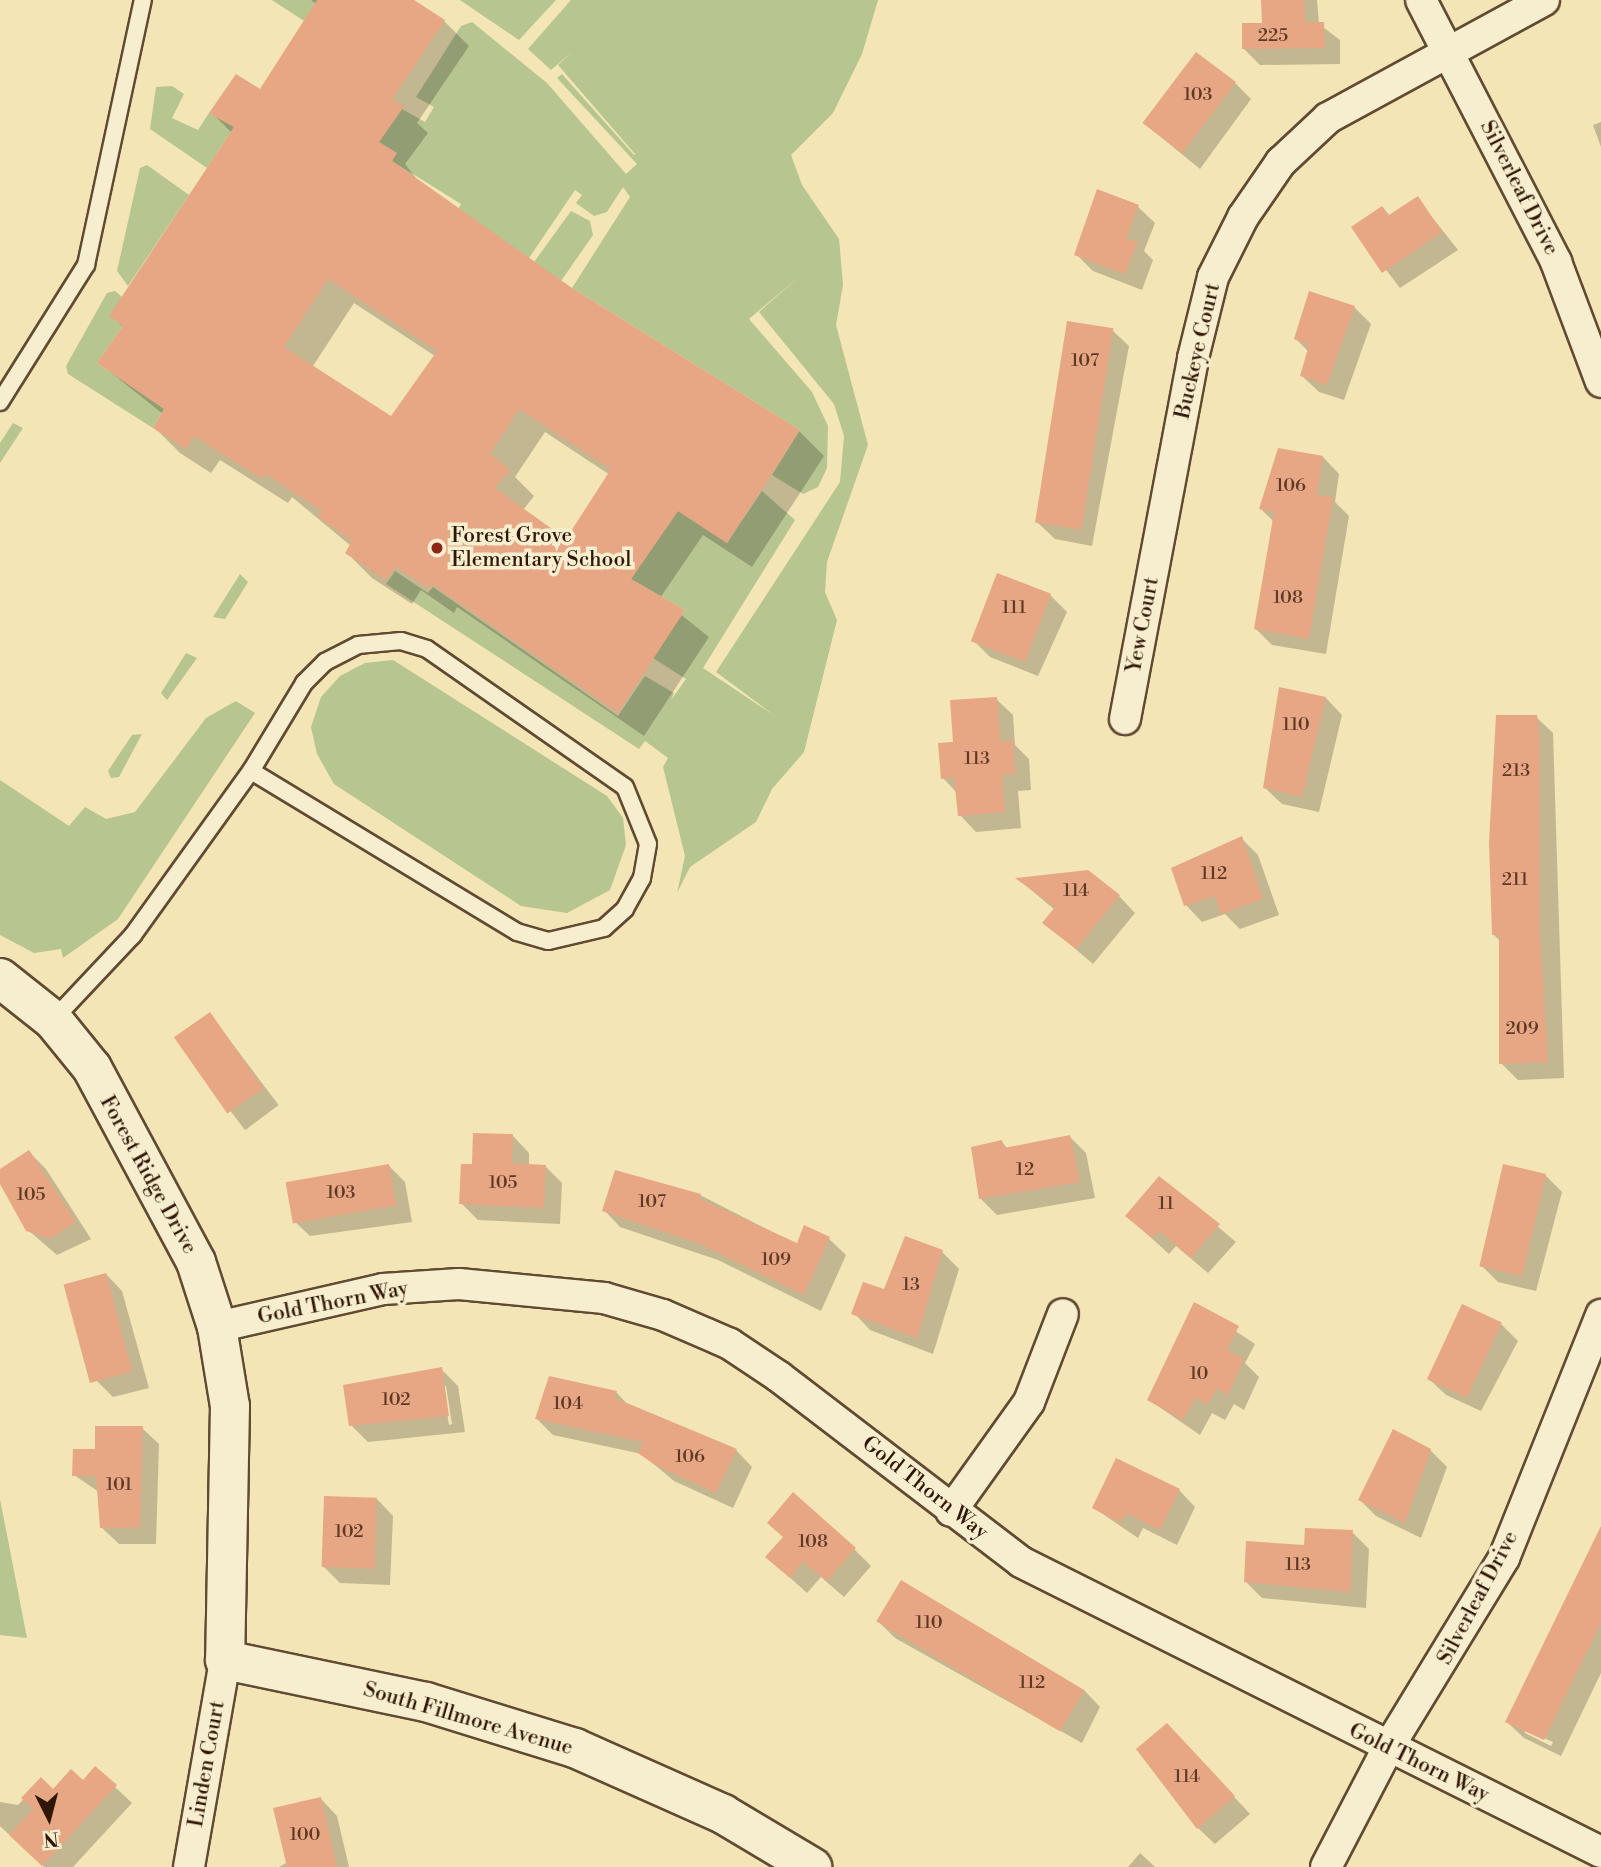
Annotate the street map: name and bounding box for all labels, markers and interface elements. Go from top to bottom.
house number: 225 [1258,25,1288,47]
house number: 103 [1183,84,1213,106]
street label: Silverleaf Drive [1474,116,1564,260]
street label: Buckeye Court [1170,281,1226,421]
house number: 107 [1071,350,1099,372]
house number: 106 [1276,475,1306,497]
place label: Forest Grove Elementary School [451,523,631,573]
marker: Forest Grove Elementary School [429,540,445,556]
street label: Yew Court [1121,575,1165,675]
house number: 108 [1273,587,1303,609]
house number: 111 [1002,597,1026,619]
house number: 110 [1282,714,1310,736]
house number: 113 [964,748,990,770]
house number: 213 [1502,760,1530,782]
house number: 112 [1201,863,1227,885]
house number: 211 [1502,869,1528,891]
house number: 114 [1063,880,1089,902]
house number: 209 [1505,1018,1539,1040]
street label: Forest Ridge Drive [94,1091,202,1259]
house number: 12 [1016,1159,1034,1181]
house number: 105 [488,1172,518,1194]
house number: 103 [326,1182,356,1204]
house number: 105 [16,1184,46,1206]
house number: 107 [638,1191,666,1213]
house number: 11 [1158,1193,1174,1215]
house number: 109 [761,1249,791,1271]
house number: 13 [902,1274,920,1296]
street label: Gold Thorn Way [255,1276,411,1330]
house number: 10 [1189,1363,1209,1385]
house number: 102 [381,1389,411,1411]
house number: 104 [553,1393,583,1415]
street label: Gold Thorn Way [857,1431,993,1545]
house number: 106 [675,1446,705,1468]
house number: 101 [106,1474,132,1496]
house number: 102 [334,1521,364,1543]
street label: Silverleaf Drive [1432,1527,1524,1669]
house number: 108 [798,1531,828,1553]
house number: 113 [1285,1554,1311,1576]
house number: 110 [915,1612,943,1634]
house number: 112 [1019,1672,1045,1694]
street label: South Fillmore Avenue [360,1677,576,1761]
street label: Linden Court [183,1699,231,1829]
street label: Gold Thorn Way [1345,1718,1493,1808]
house number: 114 [1174,1766,1200,1788]
north arrow [14,1783,84,1853]
house number: 100 [289,1824,321,1846]
text: N [42,1826,60,1852]

